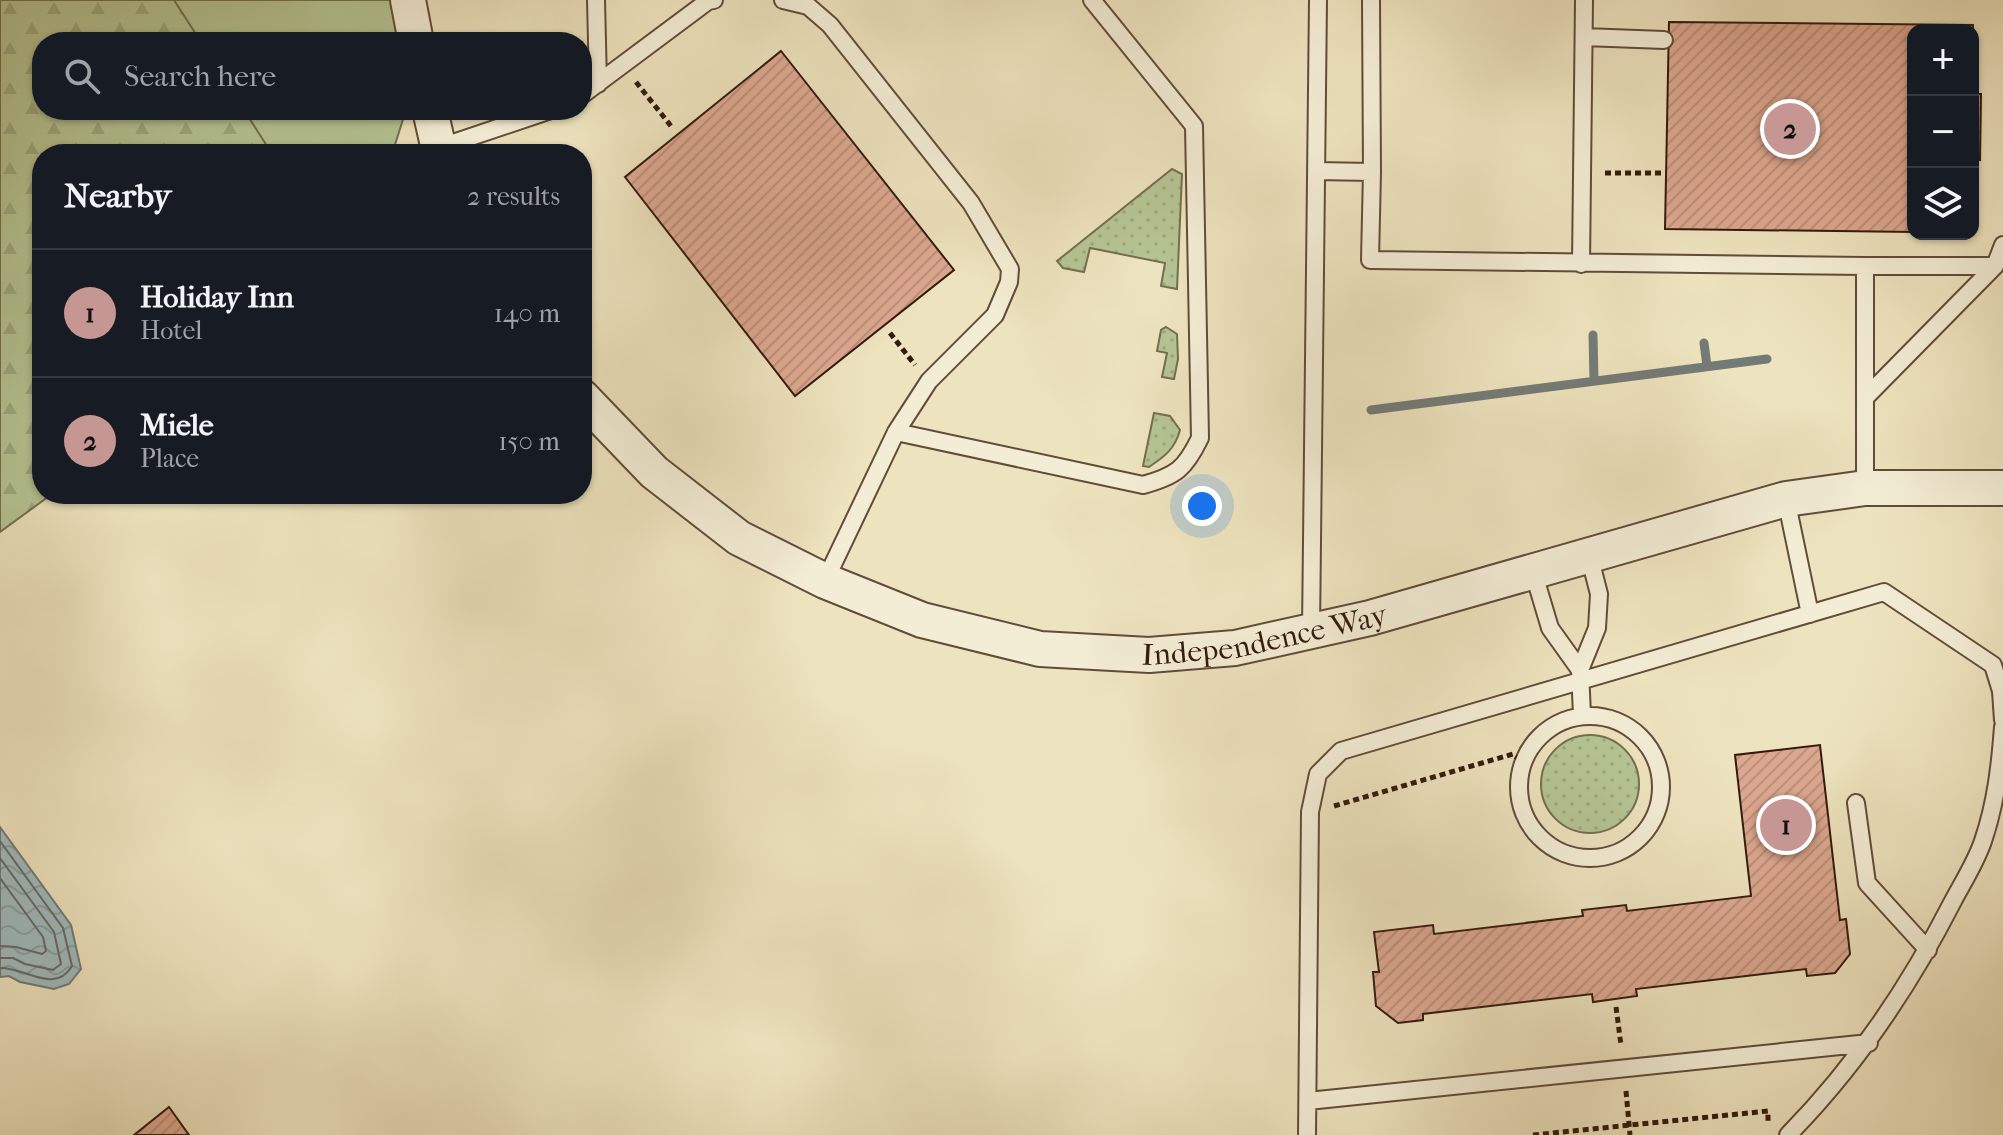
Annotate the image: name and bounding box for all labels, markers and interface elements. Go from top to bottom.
map controls [1907,24,1979,240]
button: + [1907,24,1979,96]
search box [32,32,592,120]
icon: search [60,54,104,98]
text: Search here [124,59,276,94]
button: − [1907,96,1979,168]
pin: 2 [1764,99,1816,159]
button: layers [1907,168,1979,240]
text: Nearby [64,176,171,216]
text: 2 results [467,181,560,212]
text: Holiday Inn [140,280,294,315]
text: 1 [85,298,95,329]
text: 140 m [494,298,560,329]
text: Hotel [140,315,203,346]
text: Miele [140,408,214,443]
text: 2 [83,426,97,457]
text: 150 m [498,426,560,457]
text: Place [140,443,199,474]
your location [1182,486,1222,526]
street label: Independence Way [1141,596,1392,673]
pin: 1 [1760,795,1812,855]

